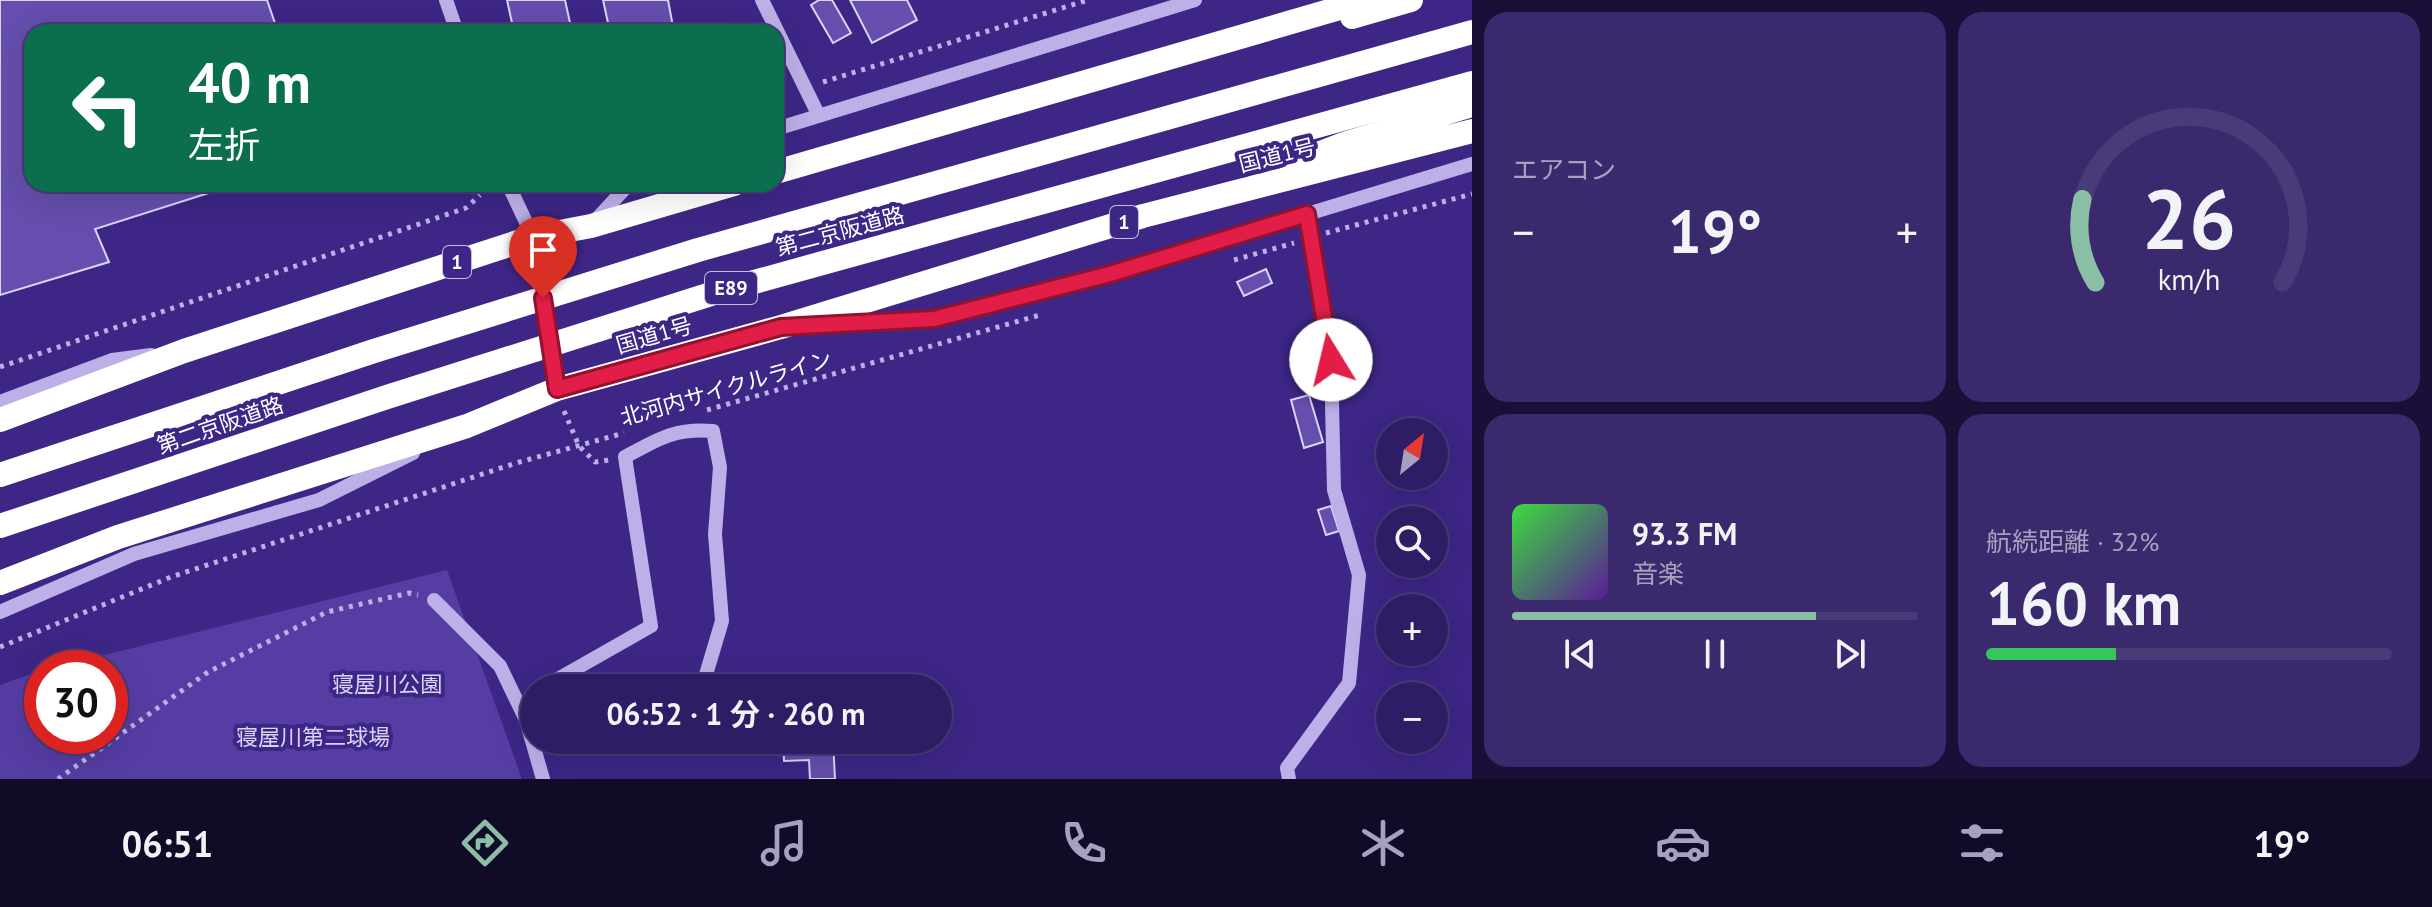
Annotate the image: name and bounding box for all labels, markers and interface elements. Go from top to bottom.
text: 40 m [188,46,311,118]
icon: left [56,56,160,160]
text: 左折 [188,121,260,168]
street label: 国道1号 [1236,132,1318,178]
text: エアコン [1512,153,1616,186]
text: 26 [2142,163,2236,271]
text: 19° [1668,192,1762,270]
street label: 第二京阪道路 [773,200,907,262]
text: − [1512,203,1534,260]
text: + [1896,203,1918,260]
road number: 1 [1110,206,1138,238]
pin [509,216,577,298]
icon: arrive [521,228,565,272]
road number: 1 [443,246,471,278]
text: km/h [2158,261,2220,298]
road number: E89 [705,272,757,304]
street label: 国道1号 [613,311,695,359]
position arrow [1289,318,1373,402]
street label: 北河内サイクルライン [617,344,835,432]
street label: 第二京阪道路 [153,390,287,460]
north arrow [1376,418,1448,490]
map controls [1376,418,1448,754]
button: search [1376,506,1448,578]
text: 93.3 FM [1632,514,1737,553]
text: 航続距離 · 32% [1986,525,2159,558]
text: 音楽 [1632,557,1684,590]
text: 160 km [1986,564,2181,642]
button: + [1376,594,1448,666]
icon: previous [1558,632,1602,676]
icon: pause [1693,632,1737,676]
icon: next [1828,632,1872,676]
speed limit sign: 30 [24,650,128,754]
park label: 寝屋川公園 [332,670,442,698]
button: − [1376,682,1448,754]
text: 06:52 · 1 分 · 260 m [606,694,866,733]
park label: 寝屋川第二球場 [236,723,390,751]
icon: directions [457,815,513,871]
icon: music [756,815,812,871]
icon: phone [1056,815,1112,871]
icon: climate [1355,815,1411,871]
icon: car [1655,815,1711,871]
icon: filters [1954,815,2010,871]
text: 06:51 [122,820,213,867]
text: 19° [2254,820,2310,867]

